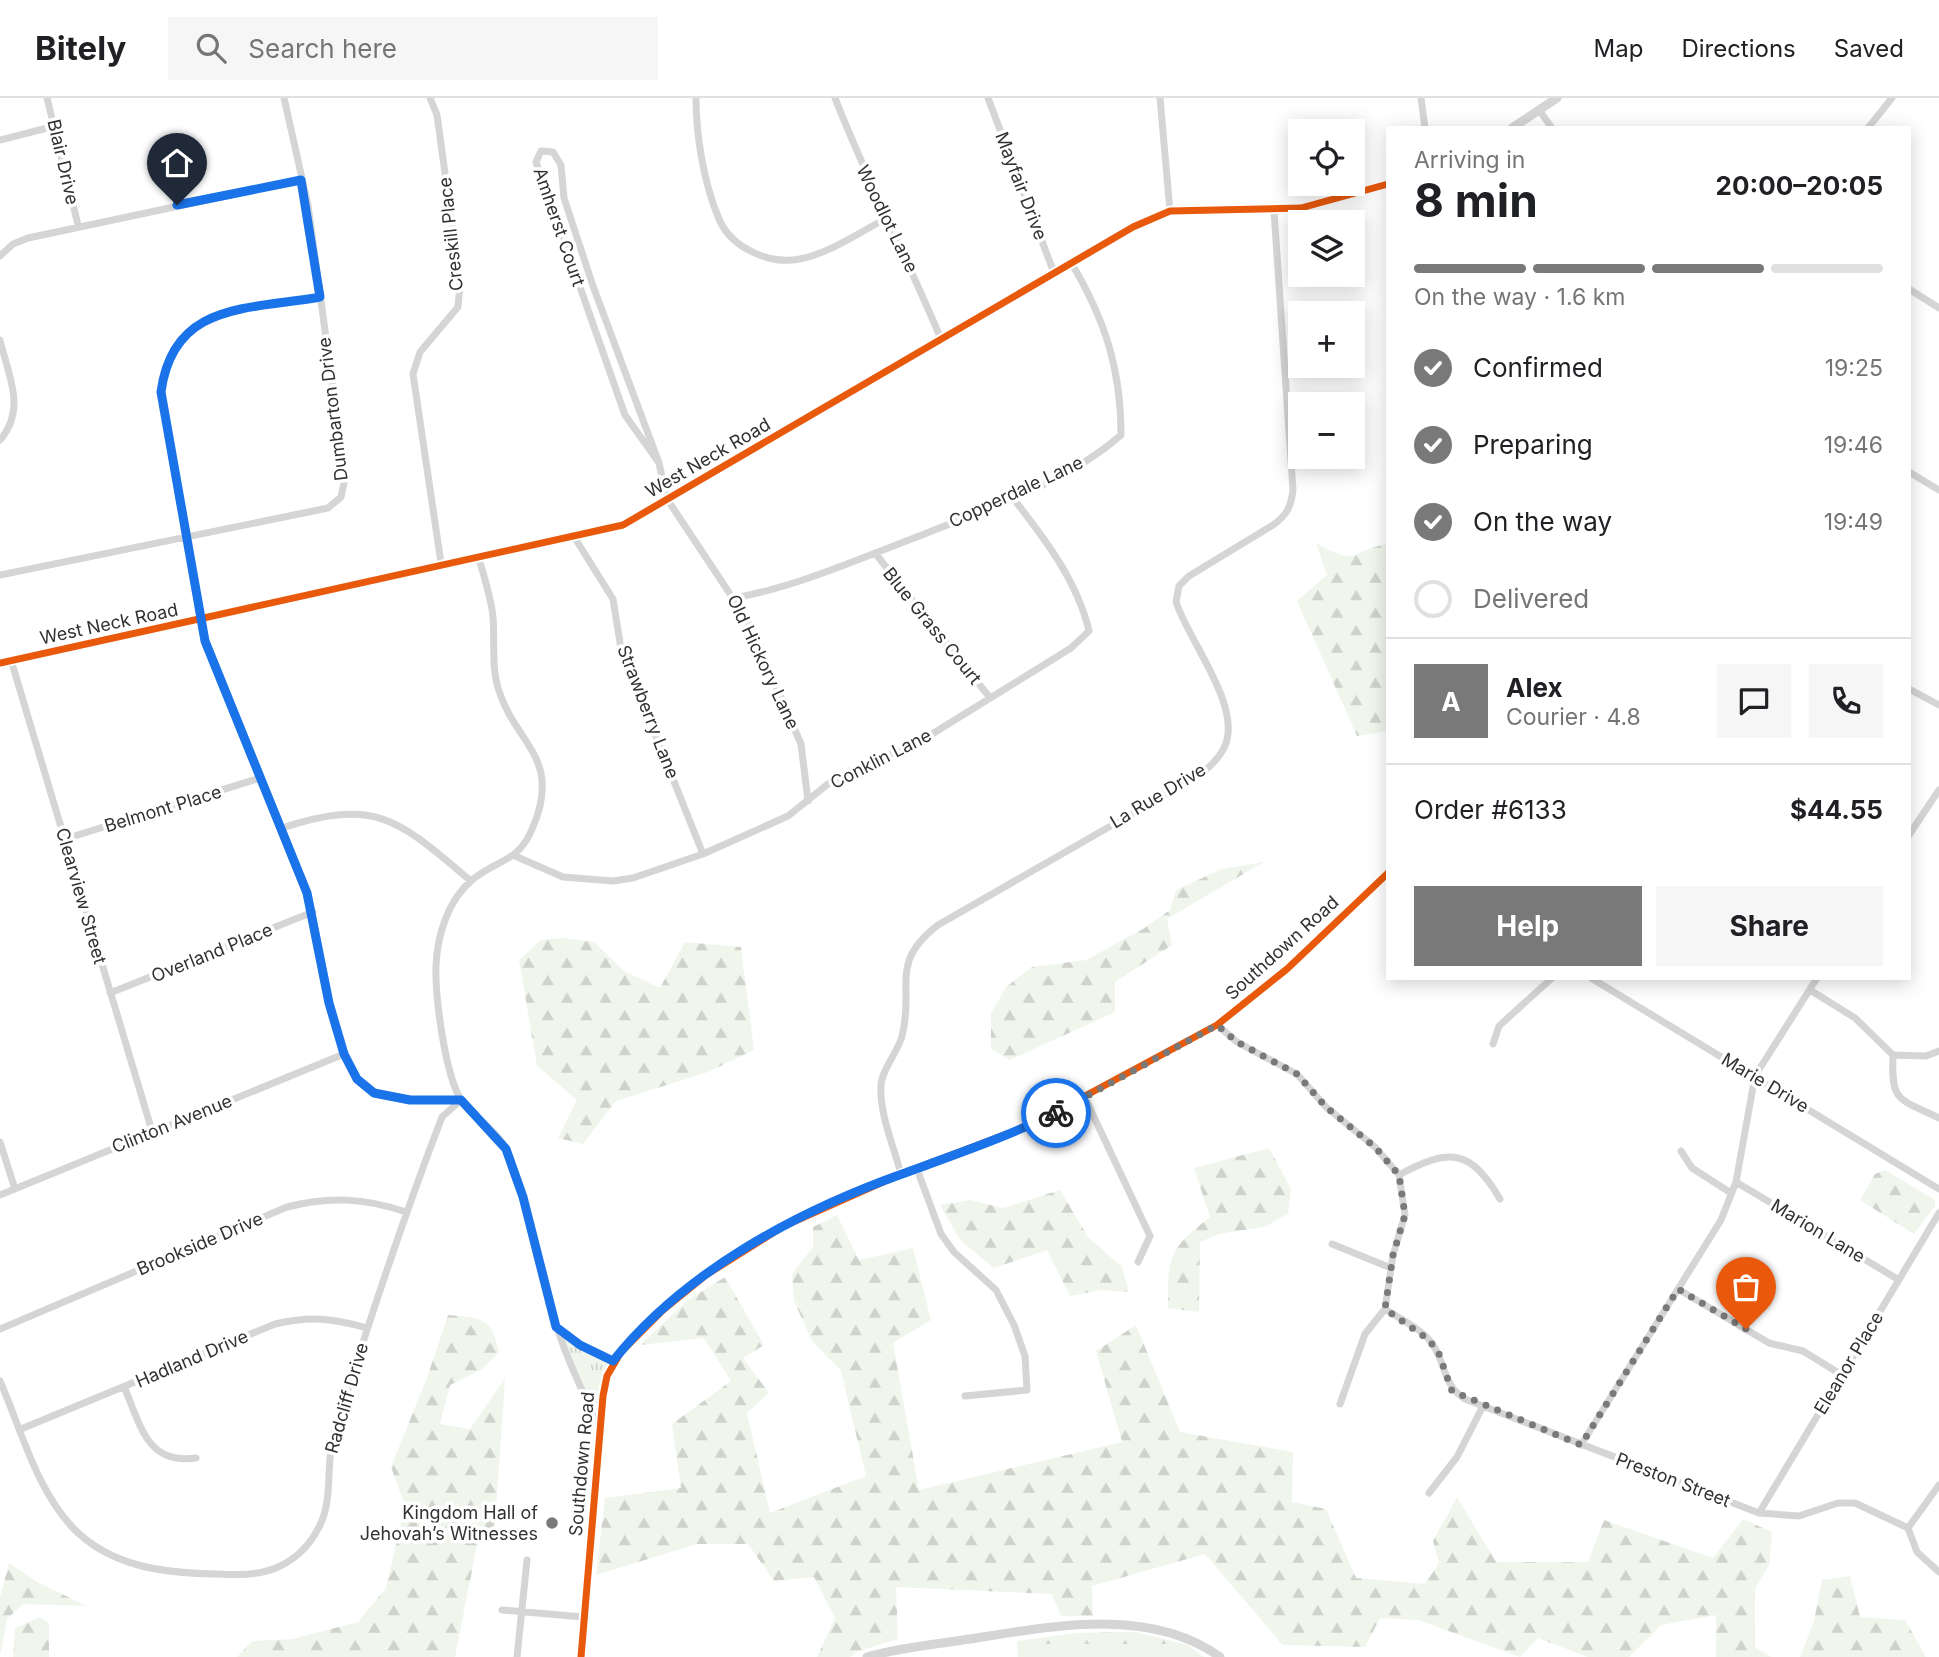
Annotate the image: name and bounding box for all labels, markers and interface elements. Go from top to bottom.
search box [168,17,658,80]
text: Bitely [35,28,126,68]
icon: search [192,29,230,67]
text: Search here [248,33,397,64]
text: Map [1594,34,1643,63]
text: Directions [1681,34,1796,63]
text: Saved [1834,34,1904,63]
street label: Blair Drive [43,117,84,207]
map controls [1288,119,1365,469]
button: locate [1288,119,1365,196]
street label: Mayfair Drive [991,129,1052,243]
pin [147,133,207,205]
icon: home [158,144,196,182]
text: Arriving in [1414,146,1525,174]
street label: Woodlot Lane [852,162,923,276]
street label: Amherst Court [529,165,590,289]
text: 20:00–20:05 [1716,170,1883,201]
text: 8 min [1414,172,1538,228]
street label: Creskill Place [434,176,467,292]
button: layers [1288,210,1365,287]
text: On the way · 1.6 km [1414,283,1625,311]
button: + [1288,301,1365,378]
street label: Dumbarton Drive [313,336,352,482]
icon: check [1414,349,1452,387]
text: Confirmed [1473,352,1603,383]
text: 19:25 [1825,354,1883,382]
button: − [1288,392,1365,469]
street label: West Neck Road [642,413,774,502]
icon: check [1414,426,1452,464]
text: Preparing [1473,429,1593,460]
text: 19:46 [1824,431,1883,459]
street label: Copperdale Lane [945,451,1086,532]
icon: check [1414,503,1452,541]
text: On the way [1473,506,1612,537]
text: 19:49 [1824,508,1883,536]
street label: Blue Grass Court [879,563,986,688]
text: Delivered [1473,583,1589,614]
street label: Old Hickory Lane [723,591,804,732]
street label: West Neck Road [38,599,180,648]
street label: Strawberry Lane [613,642,684,782]
button: chat [1717,664,1791,738]
button: phone [1809,664,1883,738]
text: Alex [1506,672,1563,703]
text: A [1441,686,1461,717]
text: Courier · 4.8 [1506,703,1641,731]
street label: Conklin Lane [827,724,935,793]
street label: La Rue Drive [1106,759,1209,832]
street label: Belmont Place [102,781,224,836]
text: Order #6133 [1414,794,1567,825]
text: $44.55 [1790,794,1883,825]
street label: Clearview Street [52,825,111,966]
button: Help [1414,886,1642,966]
button: Share [1656,886,1883,966]
street label: Southdown Road [1221,891,1343,1004]
street label: Overland Place [148,919,276,986]
street label: Marie Drive [1718,1048,1813,1117]
courier [1021,1078,1091,1148]
street label: Clinton Avenue [109,1090,235,1157]
icon: bike [1037,1094,1075,1132]
street label: Marion Lane [1768,1194,1869,1267]
street label: Brookside Drive [134,1208,266,1280]
pin [1716,1257,1776,1329]
icon: bag [1727,1268,1765,1306]
street label: Eleanor Place [1810,1308,1887,1418]
street label: Hadland Drive [132,1325,251,1392]
street label: Radcliff Drive [321,1340,372,1456]
street label: Southdown Road [565,1391,598,1537]
street label: Preston Street [1613,1448,1734,1511]
place label: Kingdom Hall of Jehovah’s Witnesses [360,1502,538,1544]
marker: Kingdom Hall of Jehovah’s Witnesses [544,1515,560,1531]

